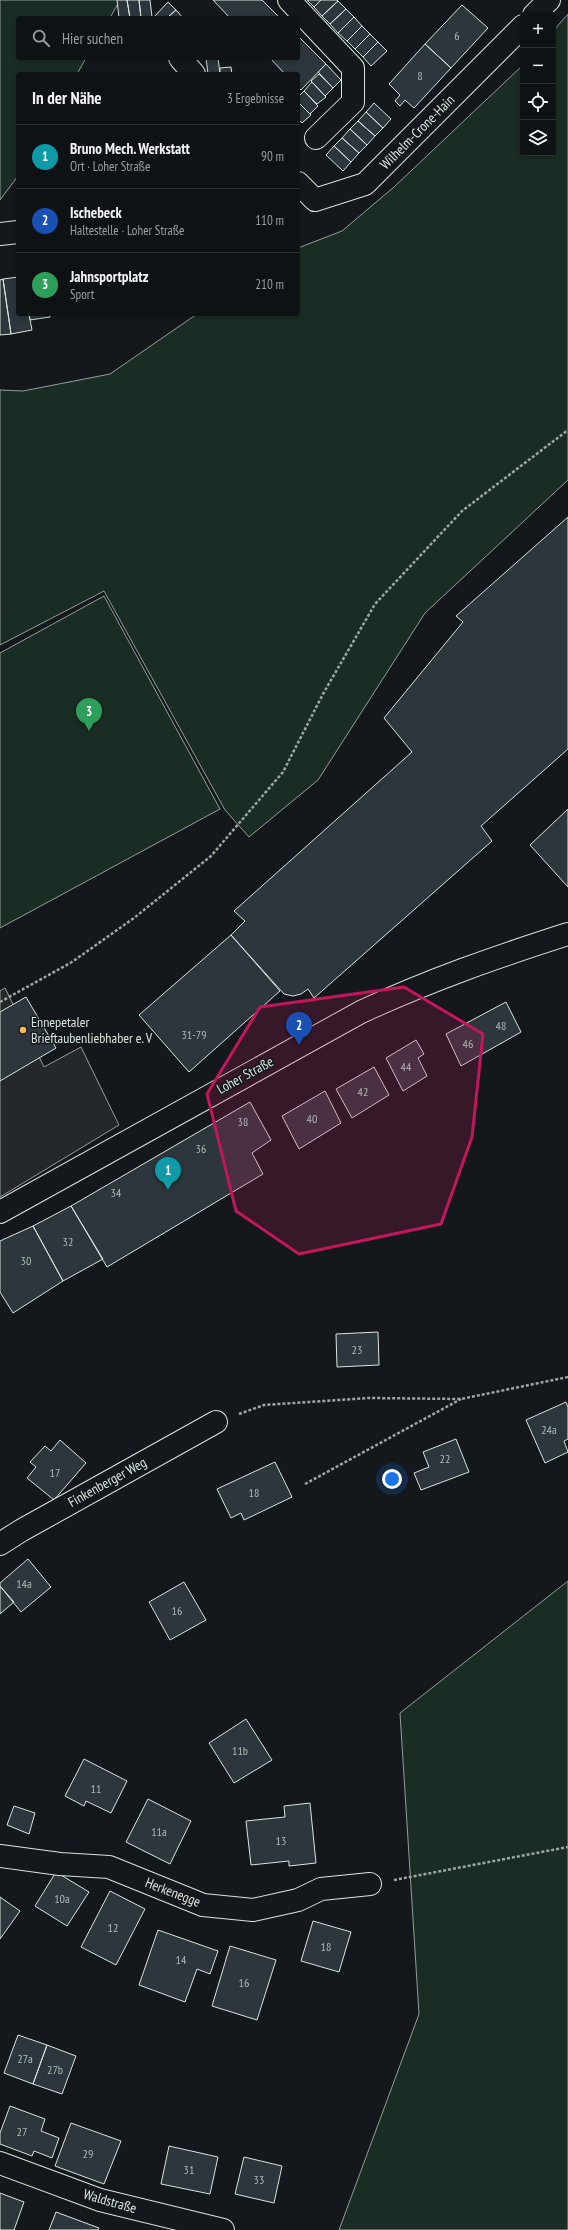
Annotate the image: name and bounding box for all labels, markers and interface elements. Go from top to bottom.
map controls [520,12,556,156]
button: + [520,12,556,48]
search box [16,16,300,60]
icon: search [30,27,52,49]
house number: 6 [454,28,460,43]
text: Hier suchen [62,29,123,48]
button: − [520,48,556,84]
house number: 8 [417,68,423,83]
button: locate [520,84,556,120]
text: In der Nähe [32,87,102,109]
text: 3 Ergebnisse [227,90,284,107]
street label: Wilhelm-Crone-Hain [376,91,458,173]
button: layers [520,120,556,156]
text: Bruno Mech. Werkstatt [70,139,190,158]
text: 1 [42,148,48,165]
text: 90 m [261,148,284,165]
text: Ort · Loher Straße [70,158,150,175]
text: Ischebeck [70,203,122,222]
text: 2 [42,212,48,229]
text: 110 m [255,212,284,229]
text: Haltestelle · Loher Straße [70,222,184,239]
text: Jahnsportplatz [70,267,148,286]
text: 3 [42,276,48,293]
text: 210 m [255,276,284,293]
text: Sport [70,286,94,303]
pin: 3 [76,698,102,731]
pin: 2 [286,1012,312,1045]
place label: Ennepetaler Brieftaubenliebhaber e. V [31,1013,153,1047]
house number: 48 [496,1018,506,1033]
marker: Ennepetaler Brieftaubenliebhaber e. V [18,1025,28,1035]
house number: 31-79 [181,1027,207,1042]
house number: 46 [463,1036,473,1051]
street label: Loher Straße [214,1052,277,1098]
house number: 44 [401,1059,412,1074]
house number: 42 [358,1084,368,1099]
house number: 40 [307,1111,317,1126]
house number: 38 [238,1114,248,1129]
house number: 36 [196,1141,206,1156]
pin: 1 [155,1157,181,1190]
house number: 34 [111,1185,122,1200]
house number: 32 [63,1234,73,1249]
house number: 30 [21,1253,31,1268]
house number: 23 [352,1342,362,1357]
house number: 24a [541,1422,557,1437]
house number: 22 [440,1451,450,1466]
street label: Finkenberger Weg [65,1453,149,1511]
house number: 17 [50,1465,60,1480]
your location [382,1469,402,1489]
house number: 18 [249,1485,259,1500]
house number: 14a [16,1576,32,1591]
house number: 16 [172,1603,182,1618]
house number: 11b [232,1743,248,1758]
house number: 11 [91,1781,101,1796]
house number: 11a [151,1824,167,1839]
house number: 13 [276,1833,286,1848]
street label: Herkenegge [143,1873,203,1911]
house number: 10a [54,1891,70,1906]
house number: 12 [108,1920,118,1935]
house number: 18 [321,1939,331,1954]
house number: 14 [176,1952,187,1967]
house number: 16 [239,1975,249,1990]
house number: 27a [17,2051,33,2066]
house number: 27b [47,2062,63,2077]
house number: 27 [17,2124,27,2139]
house number: 29 [83,2146,93,2161]
house number: 31 [184,2162,194,2177]
house number: 33 [254,2172,264,2187]
street label: Waldstraße [81,2185,139,2217]

